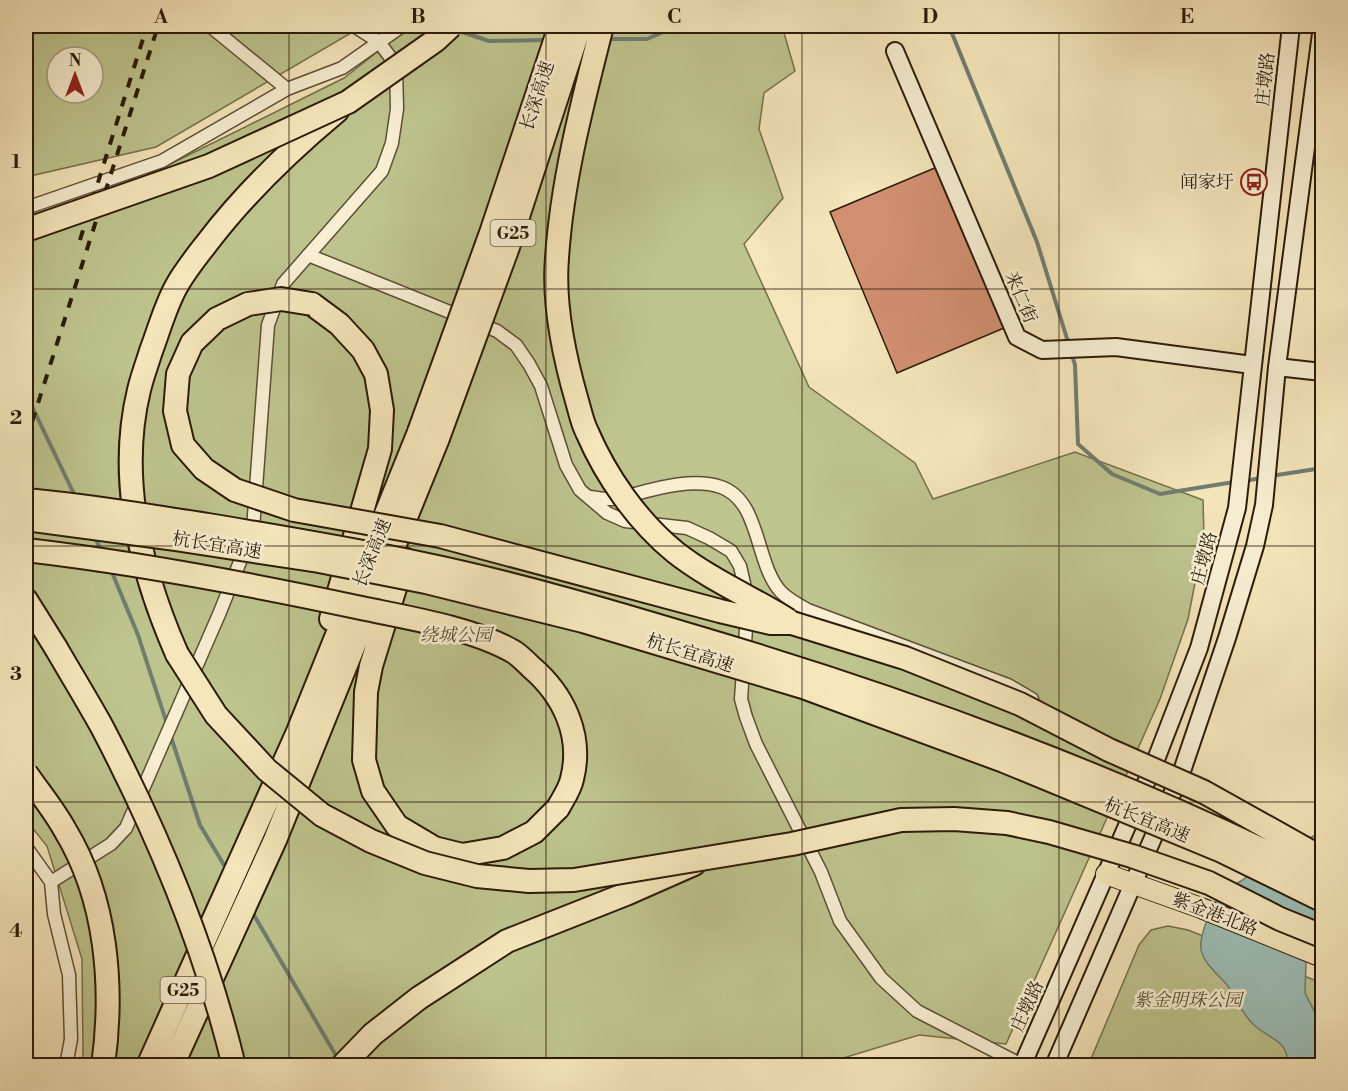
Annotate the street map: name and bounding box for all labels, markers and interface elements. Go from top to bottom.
text: A [153,5,169,30]
text: B [410,5,426,30]
text: C [667,5,681,30]
text: D [922,5,938,30]
text: E [1180,5,1194,30]
north arrow [45,45,105,105]
text: N [69,51,82,71]
street label: 庄墩路 [1251,51,1280,107]
street label: 长深高速 [515,58,560,134]
text: 1 [11,150,21,175]
bus stop icon: 闻家圩 [1239,167,1269,197]
place label: 闻家圩 [1180,171,1234,194]
road number: G25 [490,220,536,246]
street label: 来仁街 [999,268,1042,327]
text: 2 [10,406,22,431]
street label: 长深高速 [348,516,397,591]
street label: 杭长宜高速 [171,527,263,564]
street label: 庄墩路 [1186,529,1223,587]
park label: 绕城公园 [420,624,495,647]
street label: 杭长宜高速 [643,629,736,678]
text: 3 [10,662,22,687]
street label: 杭长宜高速 [1101,793,1193,848]
street label: 紫金港北路 [1169,888,1261,941]
text: 4 [9,919,23,944]
road number: G25 [160,977,206,1003]
street label: 庄墩路 [1006,977,1049,1036]
park label: 紫金明珠公园 [1134,989,1245,1012]

